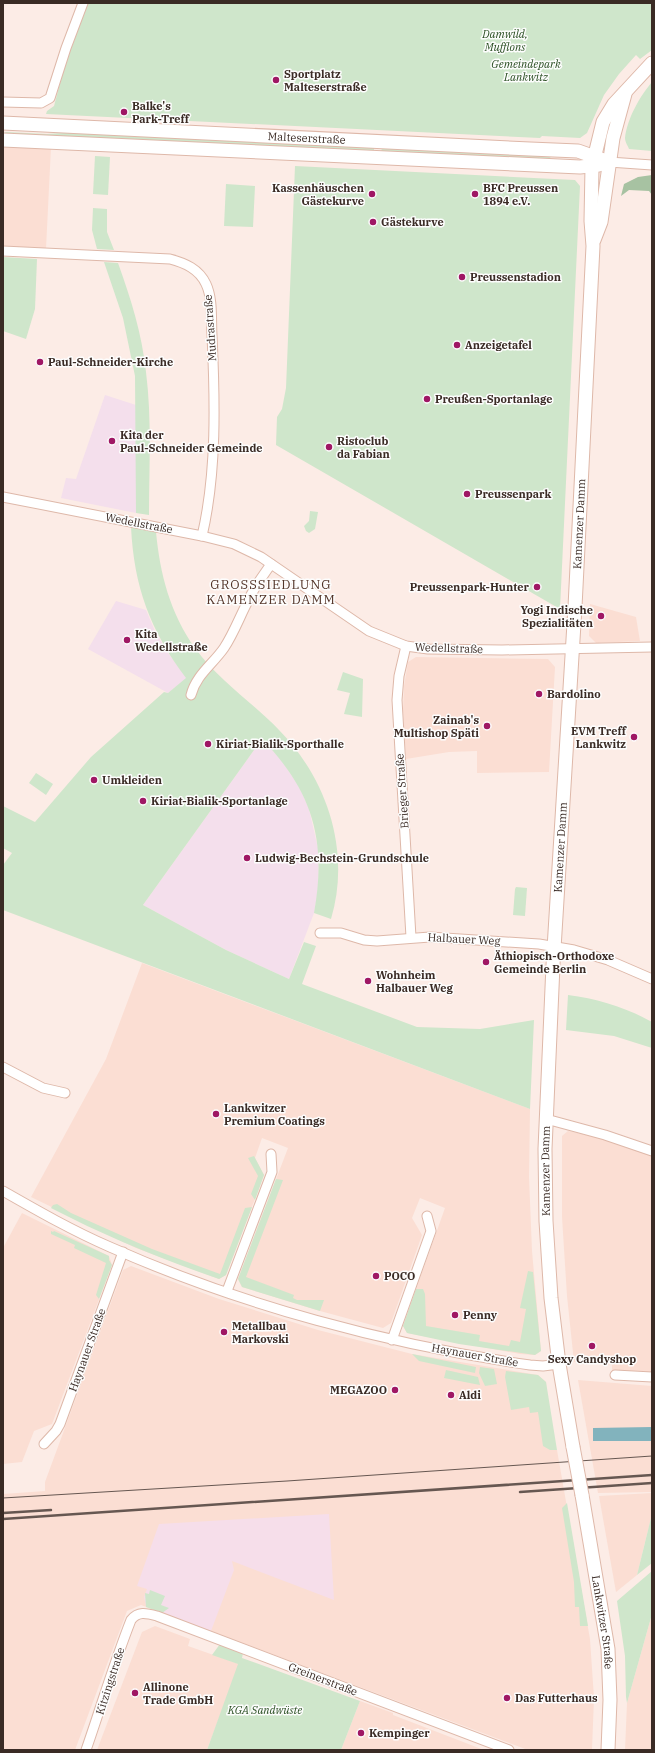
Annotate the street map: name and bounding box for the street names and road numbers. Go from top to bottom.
street label: Malteserstraße [267,129,346,147]
street label: Mudrastraße [201,294,219,362]
street label: Kamenzer Damm [570,478,588,569]
street label: Wedellstraße [104,510,174,536]
street label: Wedellstraße [415,640,483,656]
street label: Brieger Straße [392,753,412,829]
street label: Kamenzer Damm [550,801,570,893]
street label: Halbauer Weg [427,930,501,948]
street label: Kamenzer Damm [538,1125,553,1216]
street label: Haynauer Straße [65,1306,109,1394]
street label: Haynauer Straße [431,1340,520,1370]
street label: Lankwitzer Straße [589,1574,616,1670]
street label: Kitzingstraße [92,1645,128,1717]
street label: Greinerstraße [286,1659,360,1699]

